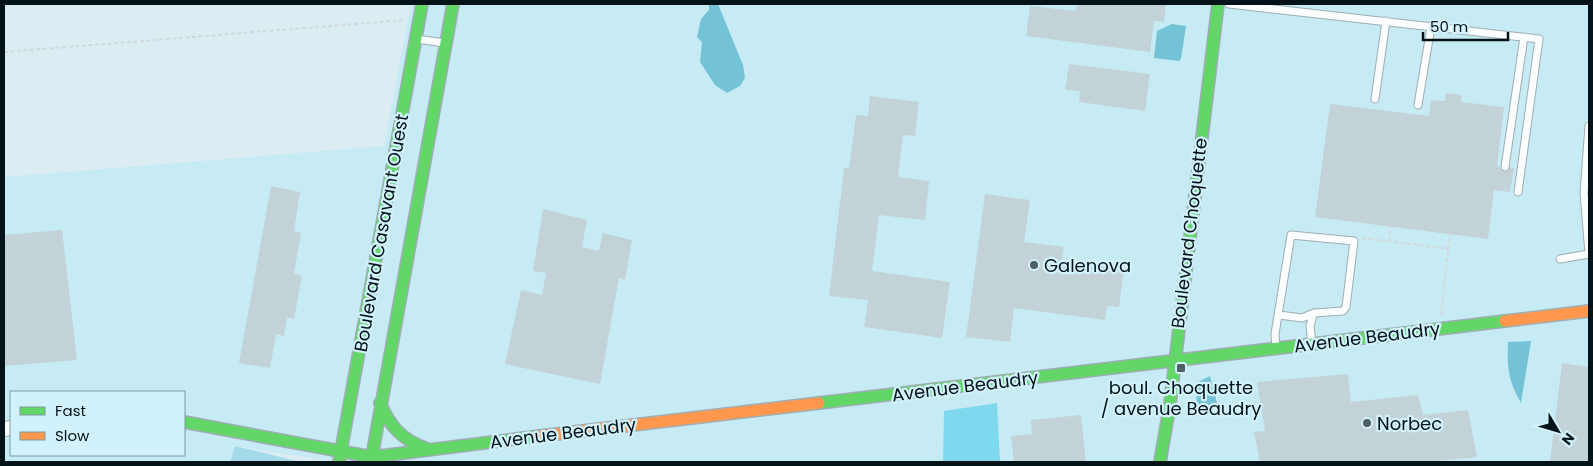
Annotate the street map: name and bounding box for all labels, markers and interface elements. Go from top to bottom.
scale bar [1423,10,1508,42]
text: 50 m [1430,16,1468,37]
street label: Boulevard Casavant Ouest [348,112,414,354]
street label: Boulevard Choquette [1165,136,1213,330]
place label: Galenova [1044,253,1131,278]
marker: Galenova [1028,259,1040,271]
street label: Avenue Beaudry [1292,316,1442,358]
marker: boul. Choquette / avenue Beaudry [1175,362,1187,374]
street label: Avenue Beaudry [890,365,1040,407]
place label: boul. Choquette / avenue Beaudry [1101,375,1261,421]
legend [10,391,185,456]
text: Fast [55,400,86,421]
north arrow [1533,406,1583,456]
place label: Norbec [1377,411,1442,436]
street label: Avenue Beaudry [488,412,638,454]
marker: Norbec [1361,417,1373,429]
text: Slow [55,425,90,446]
text: N [1557,429,1579,449]

